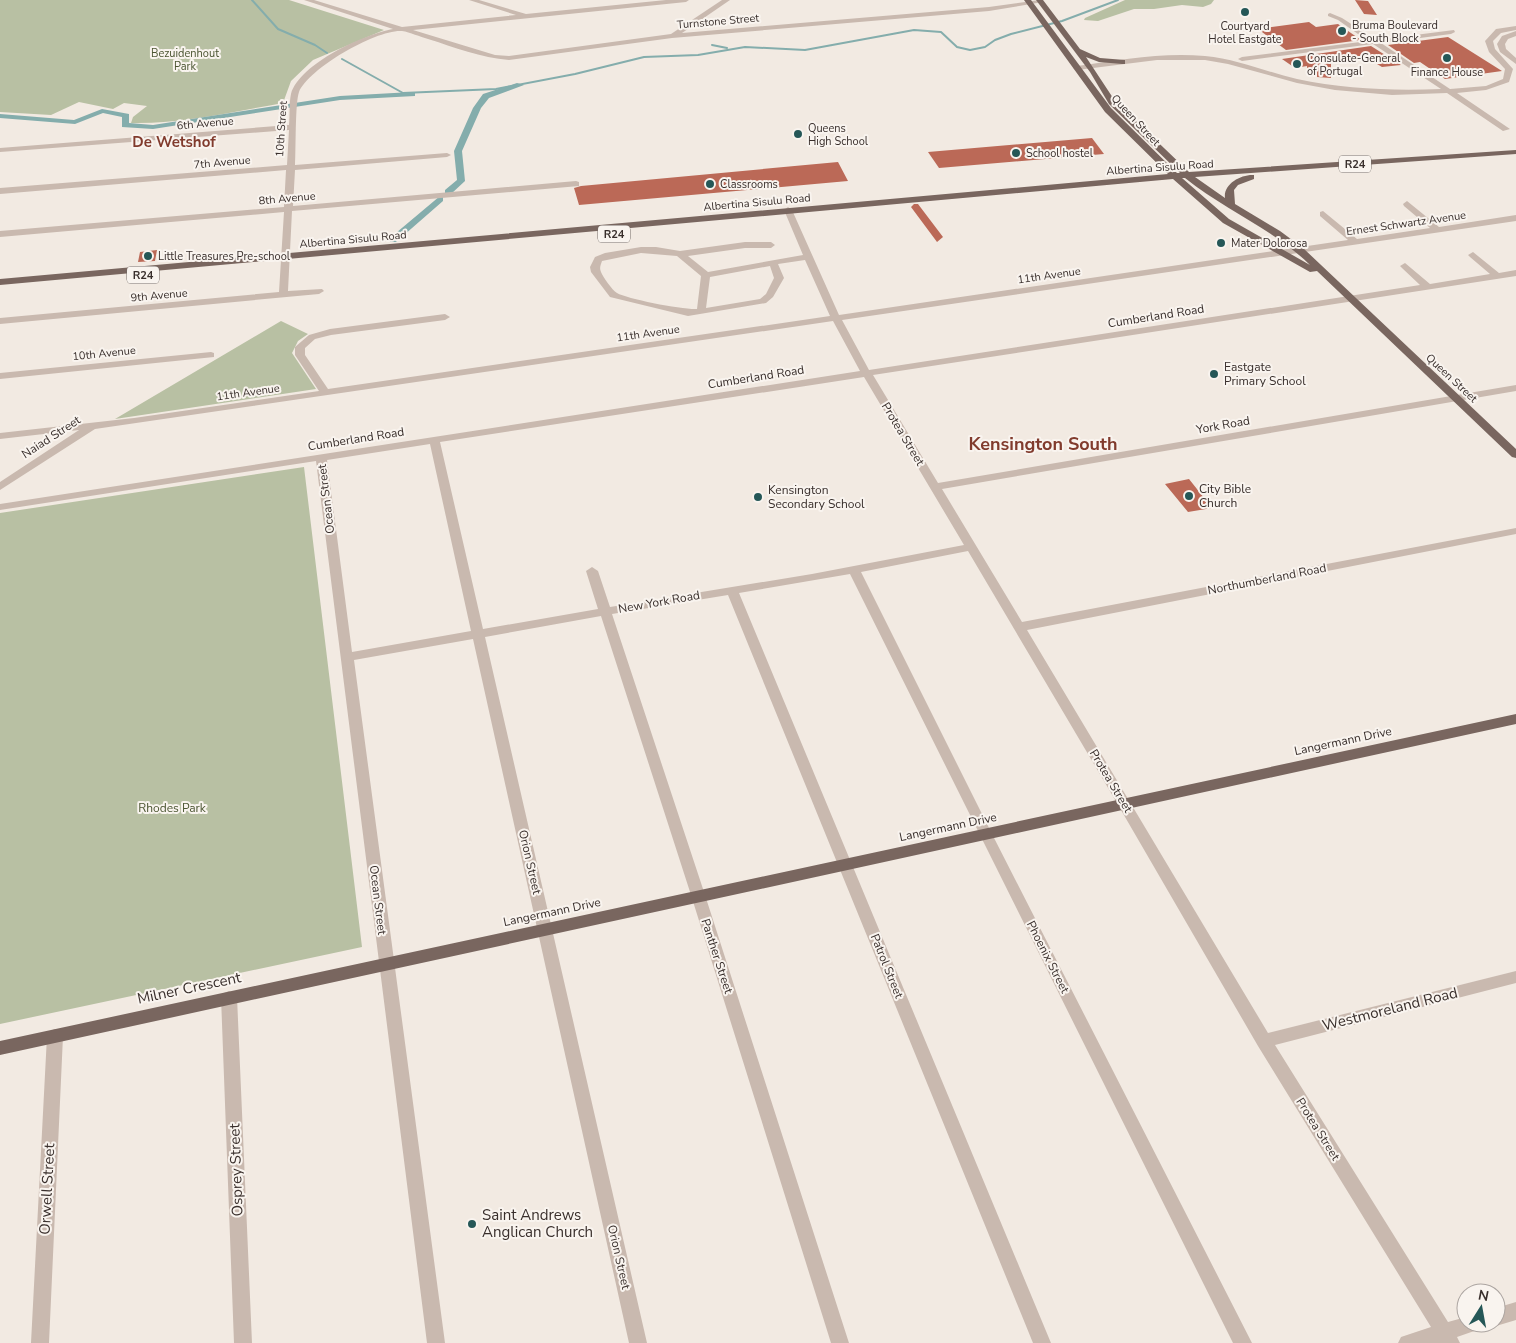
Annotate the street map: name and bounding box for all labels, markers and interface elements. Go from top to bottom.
marker: Courtyard Hotel Eastgate [1239,6,1251,18]
street label: Turnstone Street [676,10,760,33]
place label: Bruma Boulevard - South Block [1352,18,1438,46]
place label: Courtyard Hotel Eastgate [1208,19,1282,47]
marker: Bruma Boulevard - South Block [1336,25,1348,37]
park label: Bezuidenhout Park [151,46,219,74]
place label: Consulate-General of Portugal [1307,51,1401,79]
marker: Finance House [1441,52,1453,64]
marker: Consulate-General of Portugal [1291,58,1303,70]
place label: Finance House [1411,65,1483,80]
street label: Queen Street [1108,91,1164,149]
street label: 10th Street [272,100,291,158]
street label: 6th Avenue [176,114,234,133]
place label: Queens High School [808,121,869,149]
marker: Queens High School [792,128,804,140]
district label: De Wetshof [132,132,216,152]
place label: School hostel [1026,146,1094,161]
marker: School hostel [1010,147,1022,159]
street label: 7th Avenue [193,153,251,172]
street label: Albertina Sisulu Road [1106,156,1214,179]
road number: R24 [1339,156,1371,172]
place label: Classrooms [720,177,778,192]
marker: Classrooms [704,178,716,190]
street label: 8th Avenue [258,189,316,208]
street label: Albertina Sisulu Road [703,190,811,215]
street label: Ernest Schwartz Avenue [1345,208,1467,239]
road number: R24 [598,225,630,242]
street label: Albertina Sisulu Road [299,227,407,252]
place label: Mater Dolorosa [1231,236,1308,251]
marker: Mater Dolorosa [1215,237,1227,249]
place label: Little Treasures Pre-school [158,249,291,264]
marker: Little Treasures Pre-school [142,250,154,262]
street label: 11th Avenue [1017,264,1082,287]
road number: R24 [127,266,159,284]
street label: 9th Avenue [130,286,188,305]
street label: Cumberland Road [1107,300,1205,332]
street label: 11th Avenue [616,322,681,345]
street label: 10th Avenue [72,343,137,364]
street label: Queen Street [1423,351,1481,406]
place label: Eastgate Primary School [1224,359,1306,389]
street label: Cumberland Road [707,361,805,393]
marker: Eastgate Primary School [1208,368,1220,380]
street label: 11th Avenue [216,381,281,404]
street label: Protea Street [878,399,929,469]
street label: Naiad Street [18,412,84,462]
street label: York Road [1194,412,1251,438]
street label: Cumberland Road [307,423,405,455]
district label: Kensington South [969,432,1117,456]
street label: Ocean Street [314,462,338,535]
place label: City Bible Church [1199,481,1251,511]
place label: Kensington Secondary School [768,482,865,512]
marker: City Bible Church [1183,490,1195,502]
marker: Kensington Secondary School [752,491,764,503]
street label: Northumberland Road [1206,560,1328,598]
street label: New York Road [617,587,701,617]
street label: Langermann Drive [1293,723,1393,759]
street label: Protea Street [1086,746,1137,816]
park label: Rhodes Park [138,800,207,816]
street label: Langermann Drive [898,809,998,845]
street label: Orion Street [515,828,545,897]
street label: Ocean Street [366,864,390,937]
street label: Langermann Drive [502,894,602,930]
street label: Panther Street [697,916,737,996]
street label: Phoenix Street [1023,918,1073,997]
street label: Patrol Street [867,931,907,1001]
street label: Milner Crescent [135,967,243,1009]
street label: Westmoreland Road [1320,983,1460,1035]
street label: Protea Street [1292,1095,1344,1164]
street label: Osprey Street [224,1122,248,1217]
street label: Orwell Street [35,1142,59,1235]
place label: Saint Andrews Anglican Church [482,1205,593,1242]
marker: Saint Andrews Anglican Church [466,1218,478,1230]
street label: Orion Street [604,1223,634,1292]
north arrow [1456,1283,1506,1333]
text: N [1476,1285,1490,1306]

